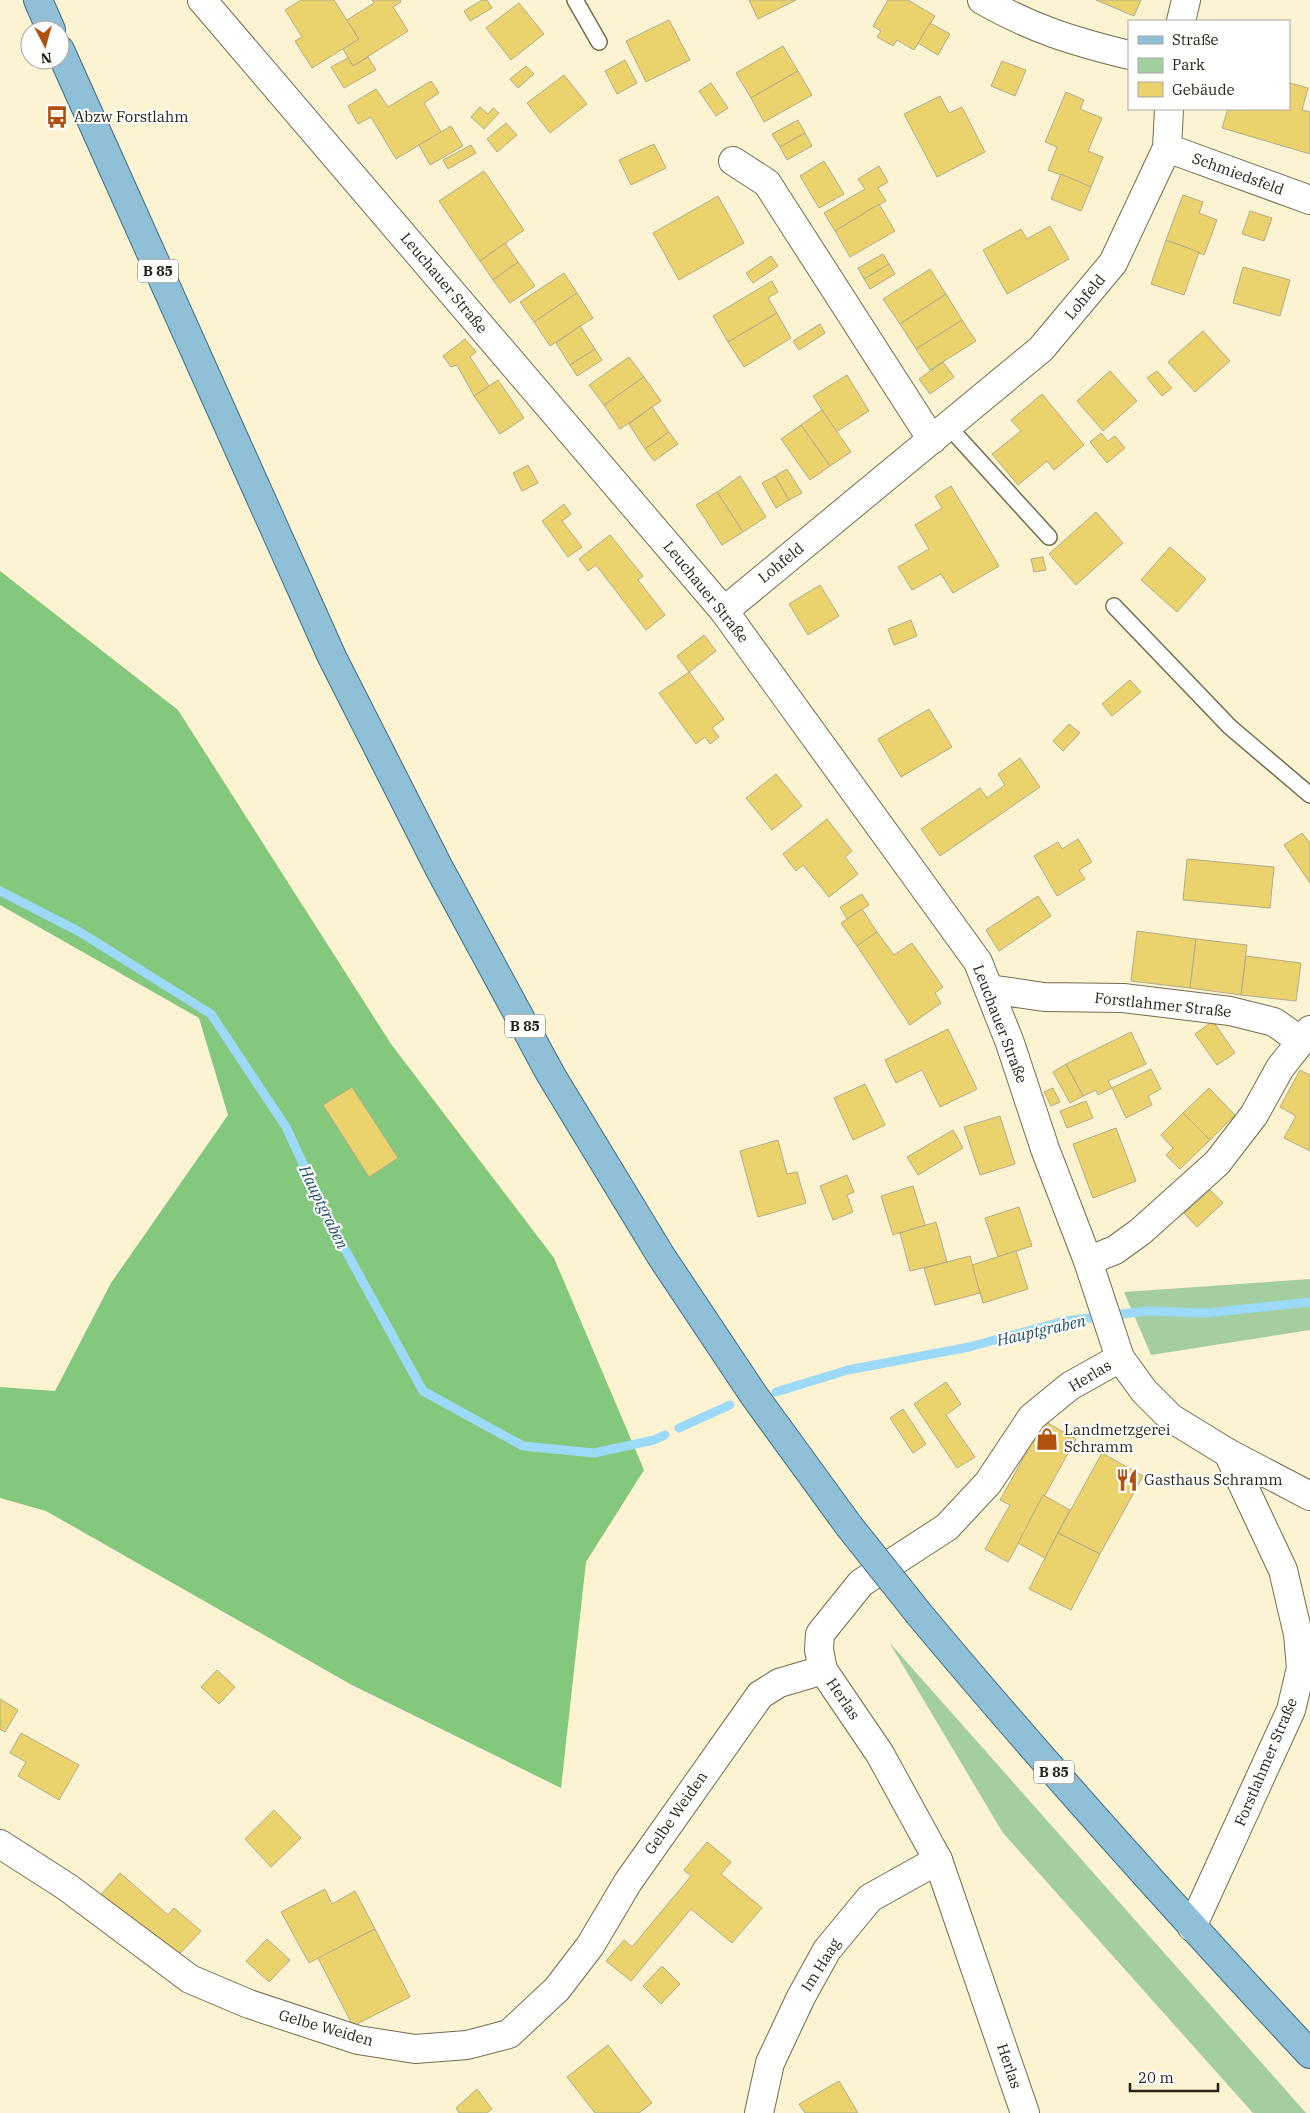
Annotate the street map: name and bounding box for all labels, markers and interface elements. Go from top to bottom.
north arrow [20,20,70,70]
legend [1128,20,1290,110]
text: Straße [1172,30,1219,49]
text: N [40,48,53,67]
text: Park [1172,55,1205,74]
text: Gebäude [1172,80,1235,99]
bus stop icon: Abzw Forstlahm [44,104,70,130]
place label: Abzw Forstlahm [74,107,189,126]
street label: Schmiedsfeld [1190,148,1287,199]
street label: Leuchauer Straße [397,228,492,337]
road number: B 85 [138,260,178,282]
street label: Lohfeld [1060,270,1109,323]
street label: Leuchauer Straße [660,537,753,646]
street label: Lohfeld [754,538,807,587]
street label: Leuchauer Straße [969,962,1032,1086]
street label: Forstlahmer Straße [1094,988,1232,1021]
road number: B 85 [505,1014,545,1038]
water label: Hauptgraben [295,1161,353,1252]
water label: Hauptgraben [994,1310,1087,1350]
street label: Herlas [1065,1355,1115,1396]
place label: Landmetzgerei Schramm [1064,1420,1171,1456]
shop icon: Landmetzgerei Schramm [1034,1426,1060,1452]
restaurant icon: Gasthaus Schramm [1114,1467,1140,1493]
place label: Gasthaus Schramm [1144,1470,1283,1489]
street label: Herlas [823,1674,864,1723]
street label: Forstlahmer Straße [1230,1695,1301,1829]
road number: B 85 [1034,1760,1074,1784]
street label: Gelbe Weiden [640,1767,712,1858]
street label: Im Haag [797,1935,844,1995]
street label: Gelbe Weiden [277,2005,376,2050]
street label: Herlas [993,2041,1026,2091]
scale bar [1130,2060,1218,2092]
text: 20 m [1138,2068,1174,2087]

